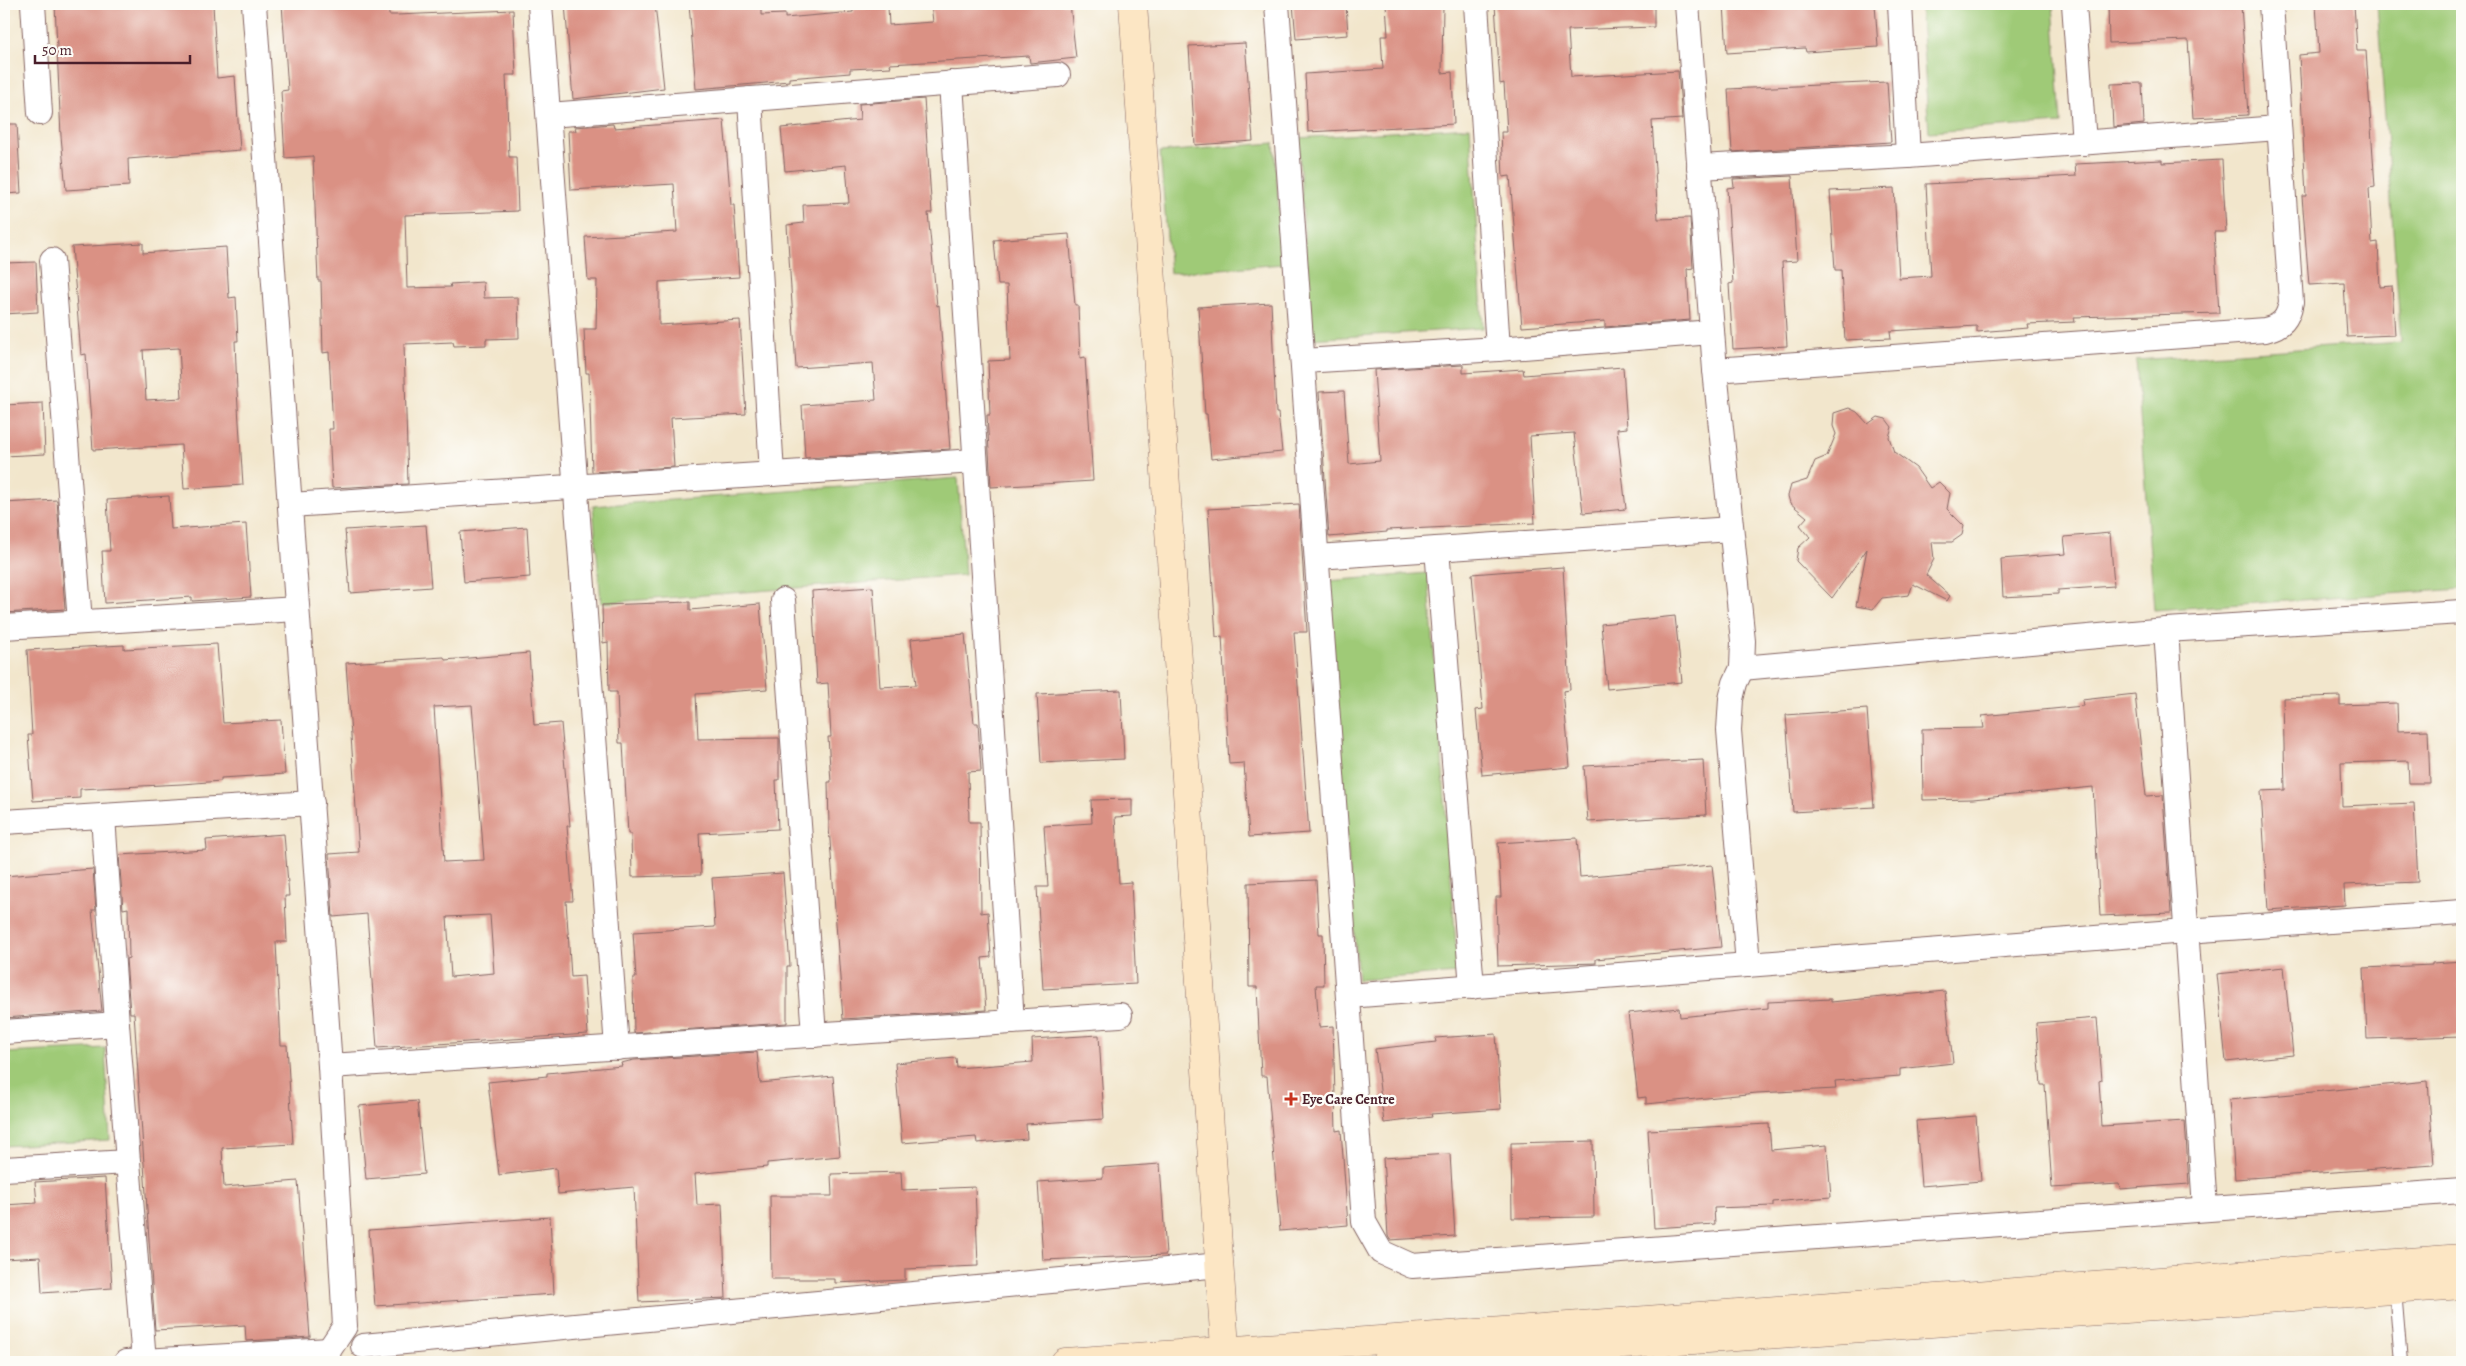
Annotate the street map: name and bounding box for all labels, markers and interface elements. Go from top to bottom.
scale bar [35,32,190,64]
text: 50 m [42,40,72,60]
place label: Eye Care Centre [1302,1090,1395,1109]
marker: Eye Care Centre [1284,1092,1298,1106]

